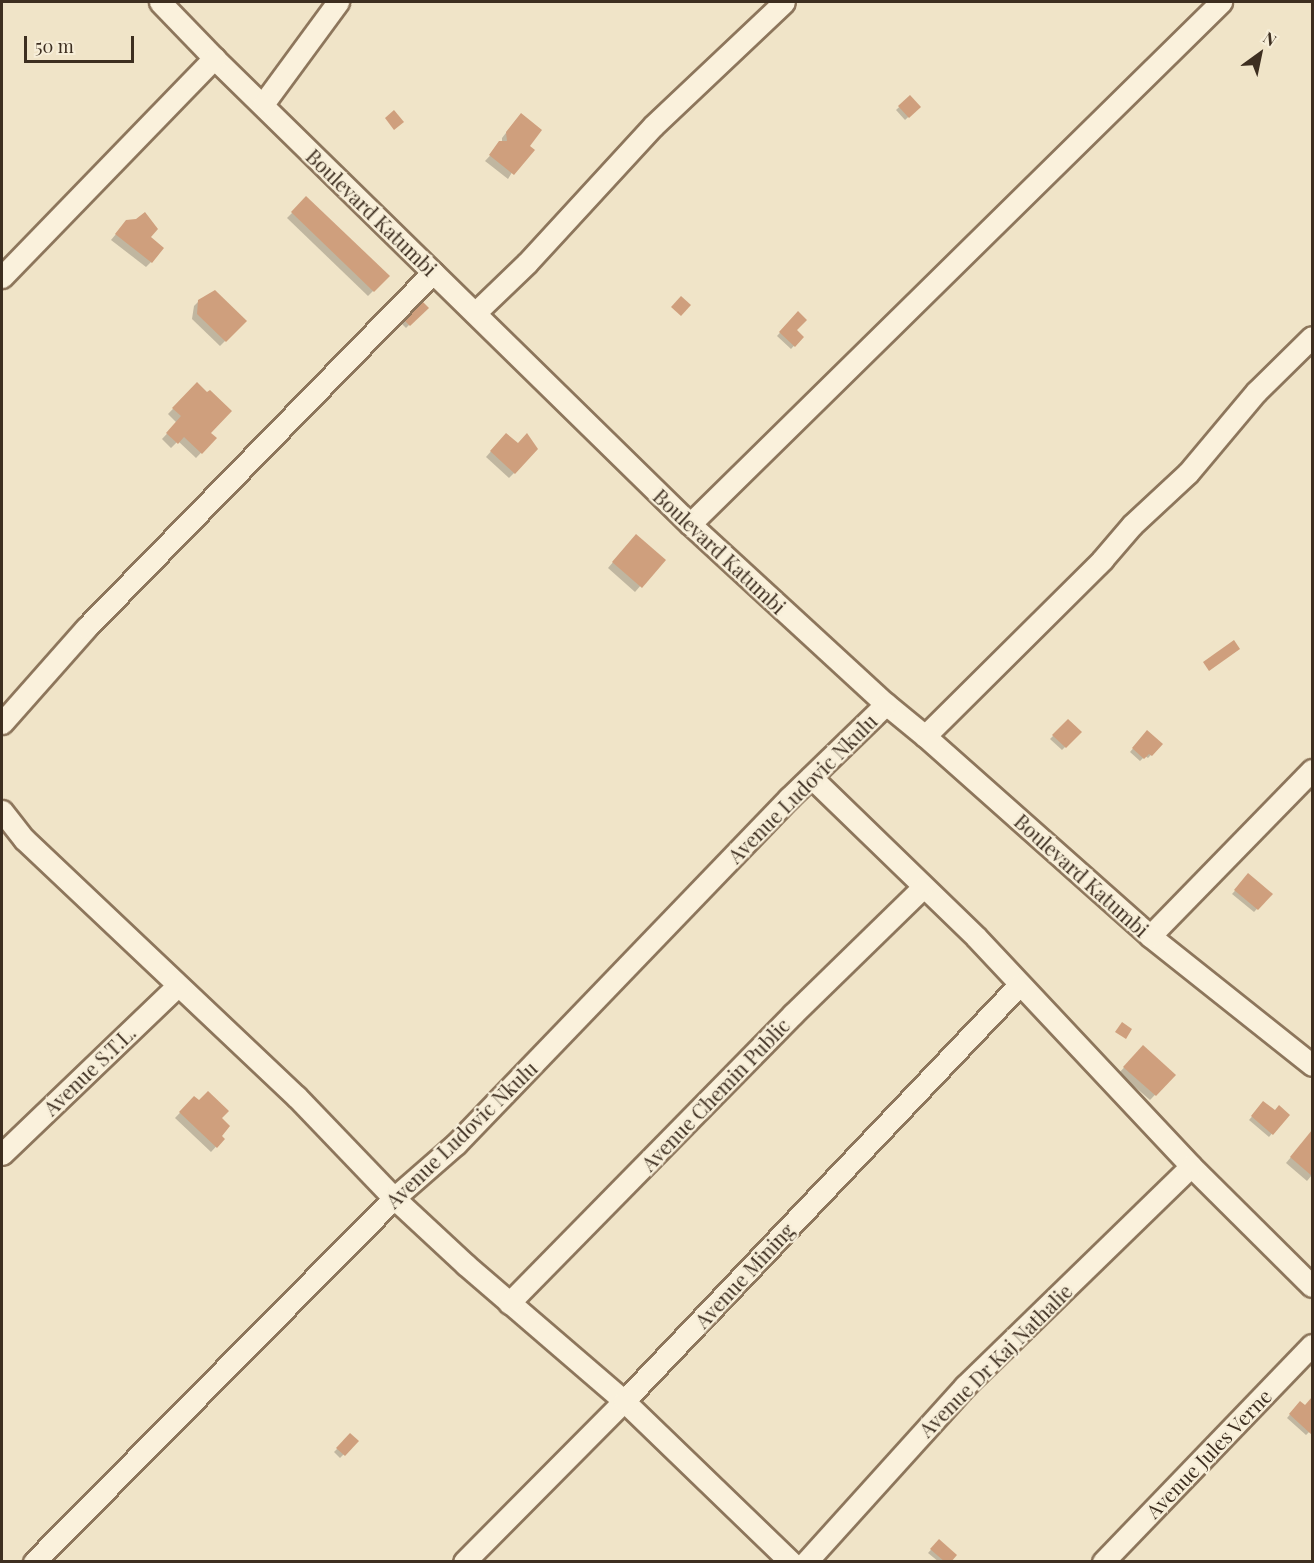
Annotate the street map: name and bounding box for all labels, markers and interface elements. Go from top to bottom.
scale bar [27,24,136,62]
north arrow [1230,24,1290,84]
text: N [1260,27,1281,50]
text: 50 m [35,34,74,58]
street label: Boulevard Katumbi [302,144,442,280]
street label: Boulevard Katumbi [649,484,791,618]
street label: Avenue Ludovic Nkulu [722,708,882,868]
street label: Boulevard Katumbi [1010,809,1154,941]
street label: Avenue Chemin Public [636,1013,794,1175]
street label: Avenue S.T.L. [38,1020,140,1120]
street label: Avenue Ludovic Nkulu [380,1056,542,1212]
street label: Avenue Mining [689,1218,799,1332]
street label: Avenue Dr Kaj Nathalie [913,1278,1077,1442]
street label: Avenue Jules Verne [1140,1383,1276,1523]

